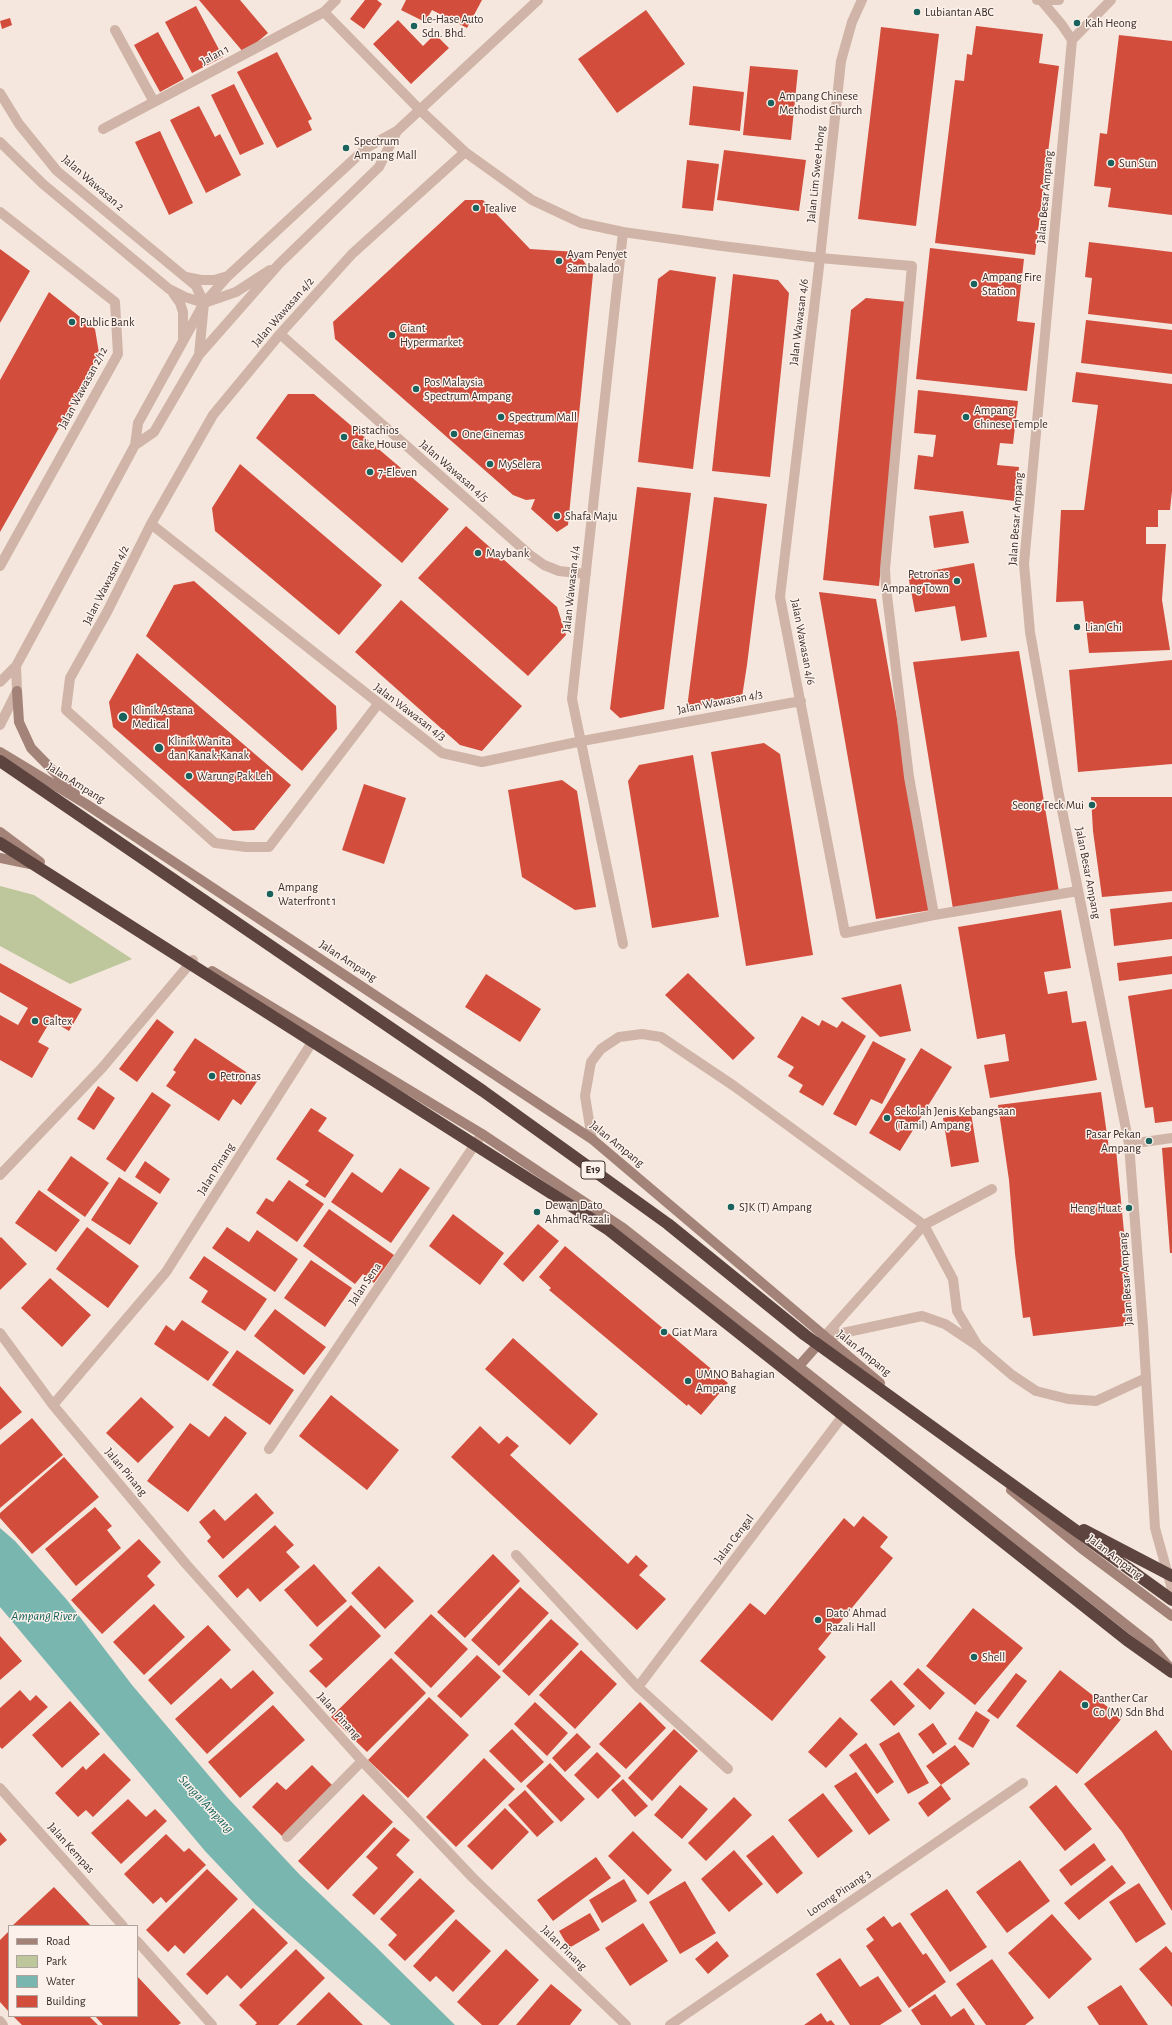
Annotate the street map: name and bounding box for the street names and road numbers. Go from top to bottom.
street label: Jalan 1 [199,42,231,68]
street label: Jalan Lim Swee Hong [804,125,828,223]
street label: Jalan Besar Ampang [1034,150,1056,244]
street label: Jalan Wawasan 2 [59,152,127,214]
street label: Jalan Wawasan 4/2 [249,274,317,350]
street label: Jalan Wawasan 4/6 [787,278,811,366]
street label: Jalan Wawasan 2/12 [55,344,111,432]
street label: Jalan Wawasan 4/5 [417,437,491,505]
street label: Jalan Besar Ampang [1006,472,1026,566]
street label: Jalan Wawasan 4/2 [80,543,132,627]
street label: Jalan Wawasan 4/4 [559,545,583,633]
street label: Jalan Wawasan 4/6 [788,598,818,686]
street label: Jalan Wawasan 4/3 [371,680,449,744]
street label: Jalan Wawasan 4/3 [676,687,764,717]
street label: Jalan Ampang [44,760,108,806]
street label: Jalan Besar Ampang [1072,826,1104,920]
street label: Jalan Ampang [317,937,379,985]
street label: Jalan Ampang [587,1118,647,1170]
street label: Jalan Pinang [194,1140,238,1198]
road number: E19 [581,1161,605,1179]
street label: Jalan Besar Ampang [1116,1232,1136,1326]
street label: Jalan Sena [346,1260,384,1308]
street label: Jalan Ampang [834,1327,894,1379]
street label: Jalan Pinang [102,1445,150,1499]
street label: Jalan Cengal [711,1512,757,1566]
street label: Jalan Ampang [1084,1532,1146,1582]
street label: Jalan Pinang [314,1689,364,1743]
street label: Jalan Kempas [45,1820,97,1876]
street label: Lorong Pinang 3 [804,1866,874,1920]
street label: Jalan Pinang [538,1923,590,1973]

